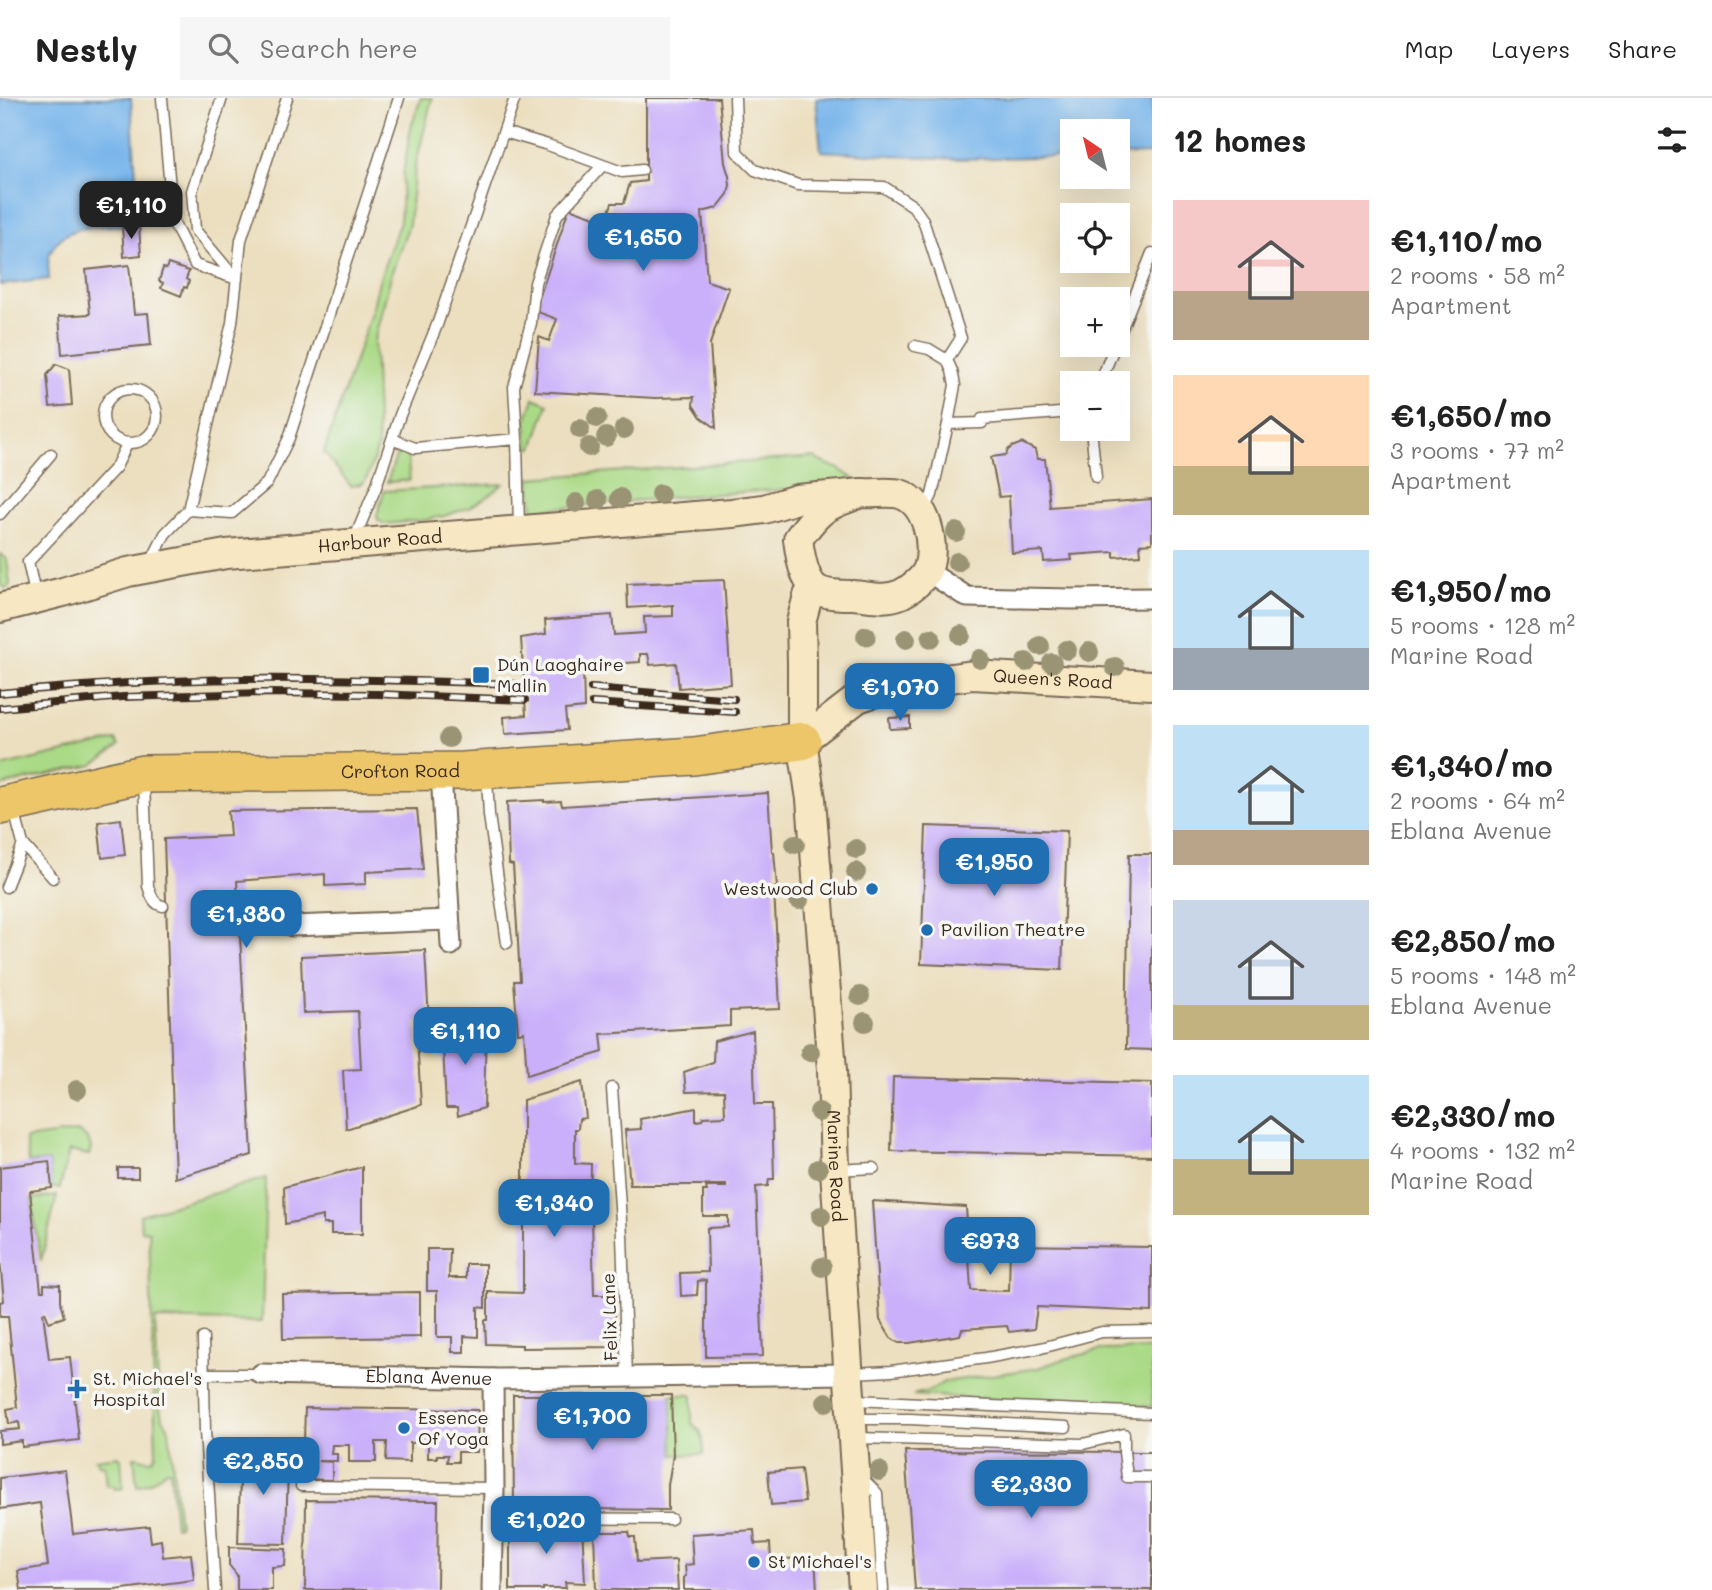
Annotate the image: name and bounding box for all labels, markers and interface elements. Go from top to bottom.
search box [180,17,670,80]
text: Nestly [35,27,138,70]
icon: search [204,29,242,67]
text: Search here [260,31,418,65]
text: Map [1405,33,1453,64]
text: Layers [1491,33,1570,64]
text: Share [1608,33,1677,64]
north arrow [1060,119,1130,189]
map controls [1060,119,1130,441]
text: 12 homes [1173,120,1306,160]
icon: filters [1653,121,1691,159]
pin: €1,110 [74,181,188,241]
text: €1,110 [95,189,167,219]
button: locate [1060,203,1130,273]
pin: €1,650 [586,214,700,273]
text: €1,110/mo [1390,220,1542,260]
text: €1,650 [604,221,682,251]
icon: home [1229,228,1313,312]
text: 2 rooms · 58 m² [1390,260,1565,290]
button: + [1060,287,1130,357]
text: Apartment [1390,290,1512,320]
button: − [1060,371,1130,441]
text: €1,650/mo [1390,395,1551,435]
icon: home [1229,403,1313,487]
text: 3 rooms · 77 m² [1390,435,1564,465]
text: Apartment [1390,465,1512,495]
street label: Harbour Road [317,524,443,558]
text: €1,950/mo [1390,570,1551,610]
icon: home [1229,578,1313,662]
text: 5 rooms · 128 m² [1390,610,1575,640]
text: Marine Road [1390,640,1533,670]
place label: Dún Laoghaire Mallin [497,652,624,697]
street label: Queen's Road [992,663,1113,694]
pin: €1,070 [843,664,957,723]
marker: Dún Laoghaire Mallin [471,665,491,685]
text: €1,070 [861,671,939,701]
text: €1,340/mo [1390,745,1553,785]
icon: home [1229,753,1313,837]
street label: Crofton Road [341,758,460,783]
text: 2 rooms · 64 m² [1390,785,1565,815]
text: Eblana Avenue [1390,815,1552,845]
pin: €1,950 [937,838,1051,898]
text: €1,950 [955,846,1033,876]
place label: Westwood Club [723,876,858,900]
marker: Westwood Club [864,881,880,897]
pin: €1,380 [189,890,303,950]
text: €1,380 [207,898,285,928]
place label: Pavilion Theatre [941,917,1085,941]
text: €2,850/mo [1390,920,1555,960]
marker: Pavilion Theatre [919,922,935,938]
icon: home [1229,928,1313,1012]
text: 5 rooms · 148 m² [1390,960,1576,990]
text: Eblana Avenue [1390,990,1552,1020]
pin: €1,110 [408,1007,522,1067]
text: €1,110 [429,1015,501,1045]
text: €2,330/mo [1390,1095,1555,1135]
icon: home [1229,1103,1313,1187]
street label: Marine Road [822,1110,851,1222]
text: 4 rooms · 132 m² [1390,1135,1575,1165]
text: Marine Road [1390,1165,1533,1195]
pin: €1,340 [497,1180,611,1239]
text: €1,340 [514,1187,594,1217]
pin: €973 [949,1218,1031,1277]
text: €973 [960,1225,1020,1255]
street label: Felix Lane [595,1273,623,1361]
street label: Eblana Avenue [365,1363,493,1390]
place label: St. Michael's Hospital [93,1366,202,1411]
marker: St. Michael's Hospital [67,1379,87,1399]
pin: €1,700 [535,1392,649,1452]
text: €1,700 [553,1400,631,1430]
place label: Essence Of Yoga [418,1405,489,1450]
marker: Essence Of Yoga [396,1420,412,1436]
pin: €2,850 [206,1438,320,1497]
text: €2,850 [222,1445,304,1475]
pin: €2,330 [974,1460,1088,1520]
text: €2,330 [991,1468,1071,1498]
pin: €1,020 [489,1496,603,1556]
text: €1,020 [507,1504,585,1534]
place label: St Michael's [768,1549,872,1573]
marker: St Michael's [746,1554,762,1570]

